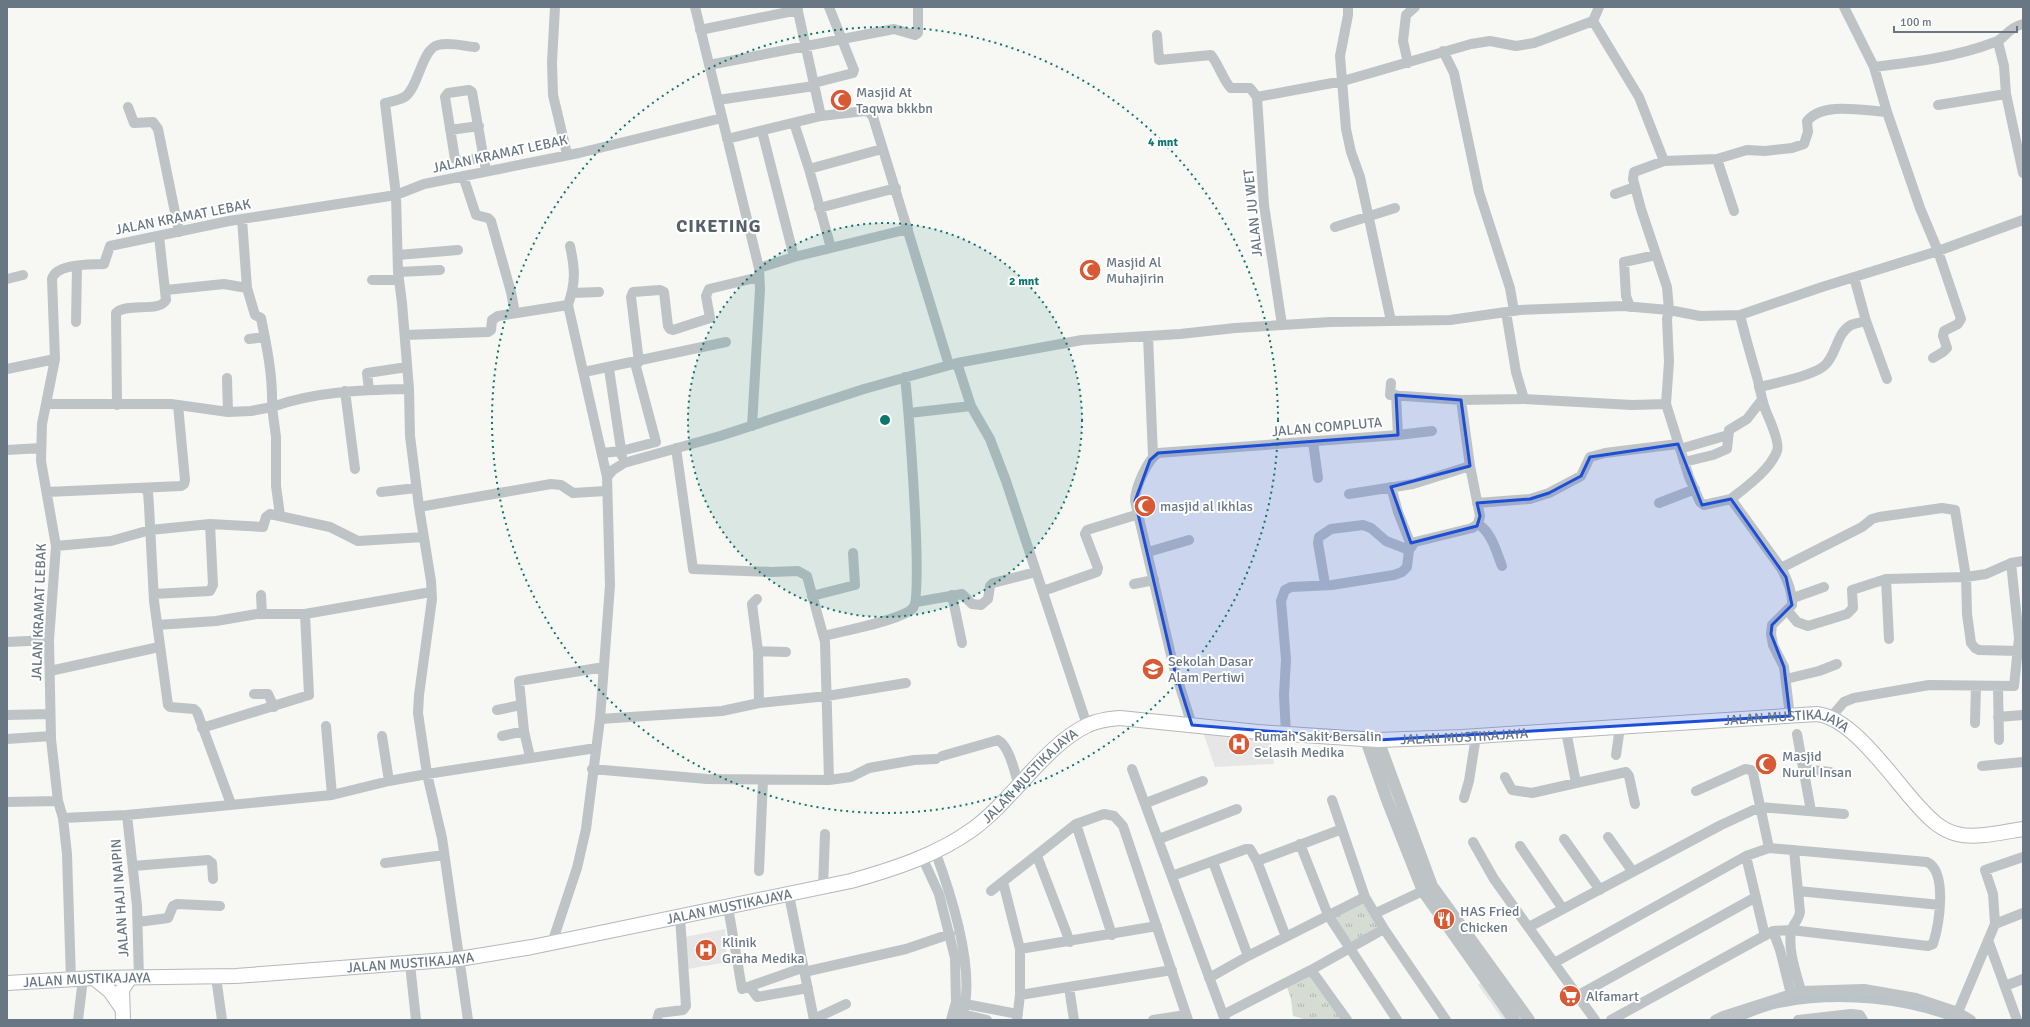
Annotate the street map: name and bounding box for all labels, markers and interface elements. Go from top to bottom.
scale bar [1894,8,2017,34]
text: 100 m [1900,15,1932,30]
place label: Masjid At Taqwa bkkbn [856,84,933,117]
mosque icon: Masjid At Taqwa bkkbn [828,87,854,113]
street label: JALAN KRAMAT LEBAK [431,131,570,177]
text: 4 mnt [1148,135,1178,150]
street label: JALAN JU WET [1240,168,1266,258]
street label: JALAN KRAMAT LEBAK [114,195,253,238]
district label: CIKETING [676,215,762,237]
place label: Masjid Al Muhajirin [1106,254,1164,287]
mosque icon: Masjid Al Muhajirin [1077,257,1103,283]
text: 2 mnt [1009,274,1039,289]
centre of rings [878,413,892,427]
street label: JALAN COMPLUTA [1271,414,1383,440]
mosque icon: masjid al Ikhlas [1132,493,1158,519]
place label: masjid al Ikhlas [1160,498,1253,515]
street label: JALAN KRAMAT LEBAK [28,542,50,681]
place label: Sekolah Dasar Alam Pertiwi [1168,653,1254,686]
school or university icon: Sekolah Dasar Alam Pertiwi [1140,656,1166,682]
street label: JALAN MUSTIKAJAYA [1723,705,1853,736]
street label: JALAN MUSTIKAJAYA [978,724,1081,827]
street label: JALAN MUSTIKAJAYA [1400,724,1529,748]
place label: Rumah Sakit Bersalin Selasih Medika [1254,728,1382,761]
hospital icon: Rumah Sakit Bersalin Selasih Medika [1226,731,1252,757]
place label: Masjid Nurul Insan [1782,748,1852,781]
mosque icon: Masjid Nurul Insan [1753,751,1779,777]
street label: JALAN HAJI NAIPIN [107,838,133,958]
street label: JALAN MUSTIKAJAYA [665,885,794,928]
place label: HAS Fried Chicken [1460,903,1519,936]
restaurant icon: HAS Fried Chicken [1431,906,1457,932]
place label: Klinik Graha Medika [722,934,805,967]
hospital icon: Klinik Graha Medika [693,937,719,963]
street label: JALAN MUSTIKAJAYA [346,948,476,976]
street label: JALAN MUSTIKAJAYA [23,969,151,991]
supermarket icon: Alfamart [1557,983,1583,1009]
place label: Alfamart [1586,988,1639,1005]

